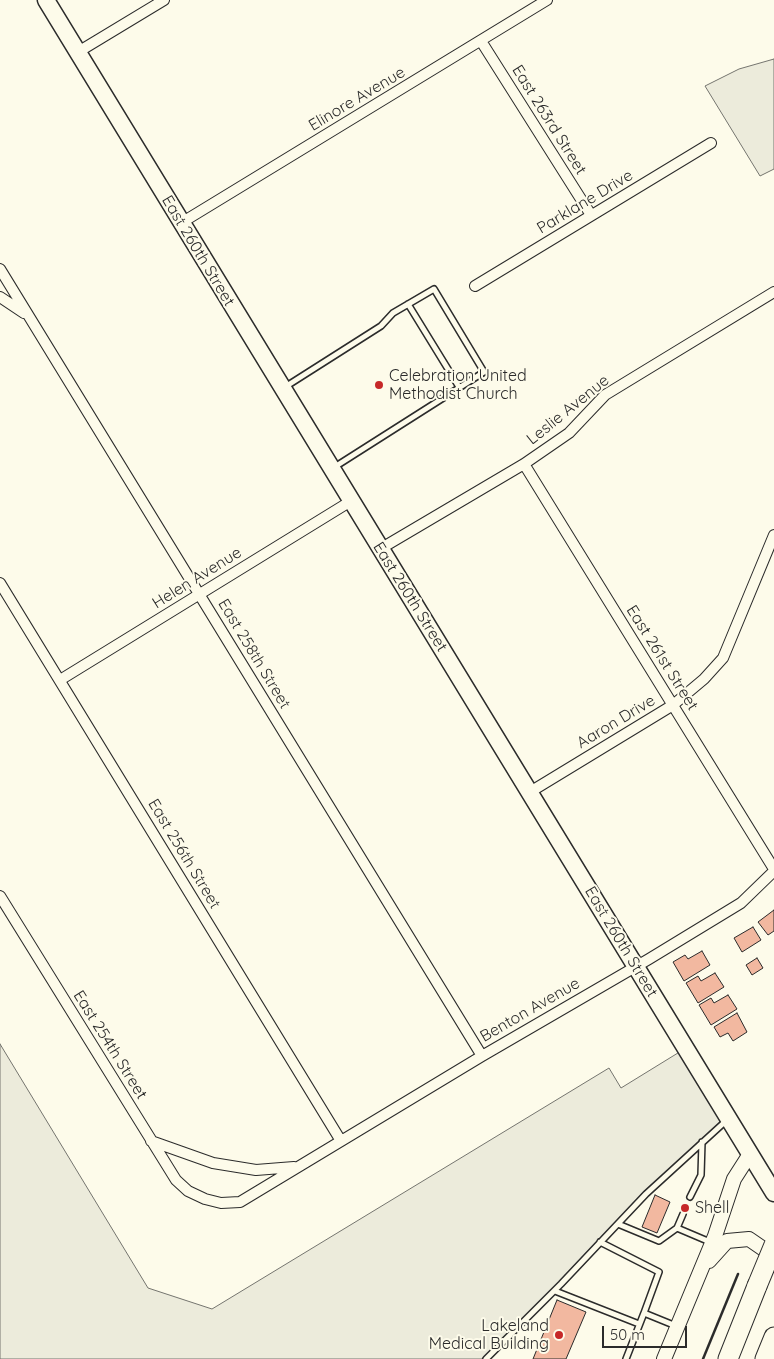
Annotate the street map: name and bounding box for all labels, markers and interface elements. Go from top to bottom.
street label: East 263rd Street [508,62,590,178]
street label: Elinore Avenue [305,63,409,135]
street label: Parklane Drive [534,166,636,238]
street label: East 260th Street [157,192,239,310]
place label: Celebration United Methodist Church [389,366,527,404]
street label: Leslie Avenue [523,371,613,449]
marker: Celebration United Methodist Church [373,379,385,391]
street label: East 260th Street [369,539,451,655]
street label: Helen Avenue [149,543,245,613]
street label: East 258th Street [214,596,294,712]
street label: East 261st Street [622,602,702,714]
street label: Aaron Drive [573,691,659,753]
street label: East 256th Street [144,796,224,912]
street label: East 260th Street [580,883,662,1001]
street label: Benton Avenue [477,974,583,1046]
street label: East 254th Street [69,987,151,1103]
place label: Shell [695,1198,729,1218]
marker: Shell [679,1202,691,1214]
place label: Lakeland Medical Building [429,1316,549,1354]
scale bar [604,1316,689,1348]
text: 50 m [610,1325,645,1344]
marker: Lakeland Medical Building [553,1329,565,1341]

